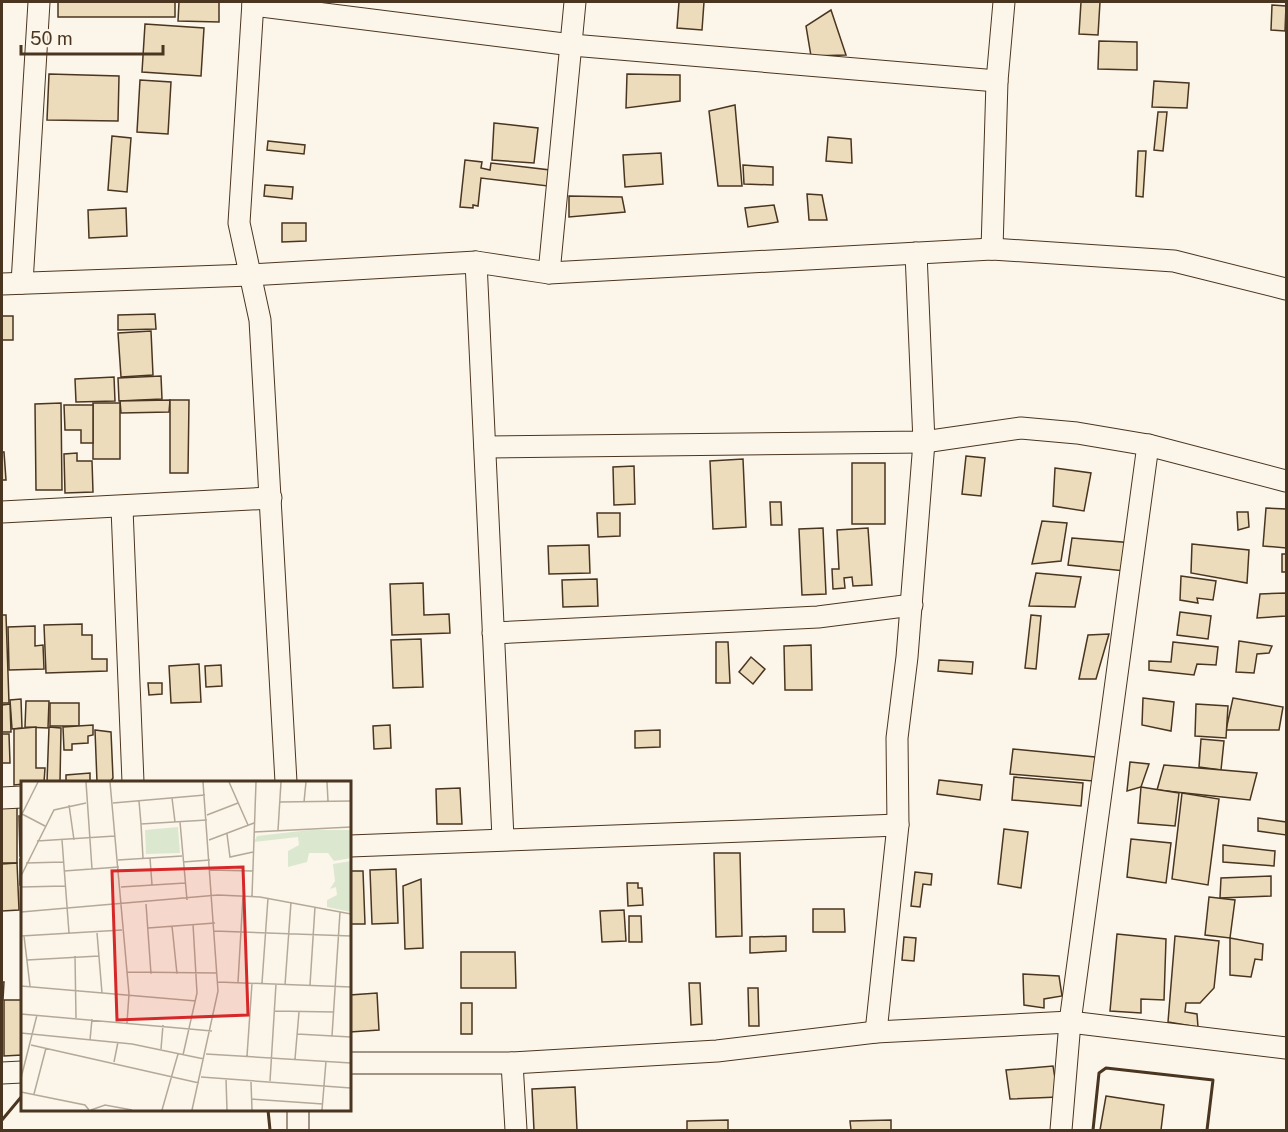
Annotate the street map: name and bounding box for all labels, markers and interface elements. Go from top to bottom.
scale bar [21,18,164,56]
text: 50 m [30,28,73,49]
inset map [21,781,351,1111]

